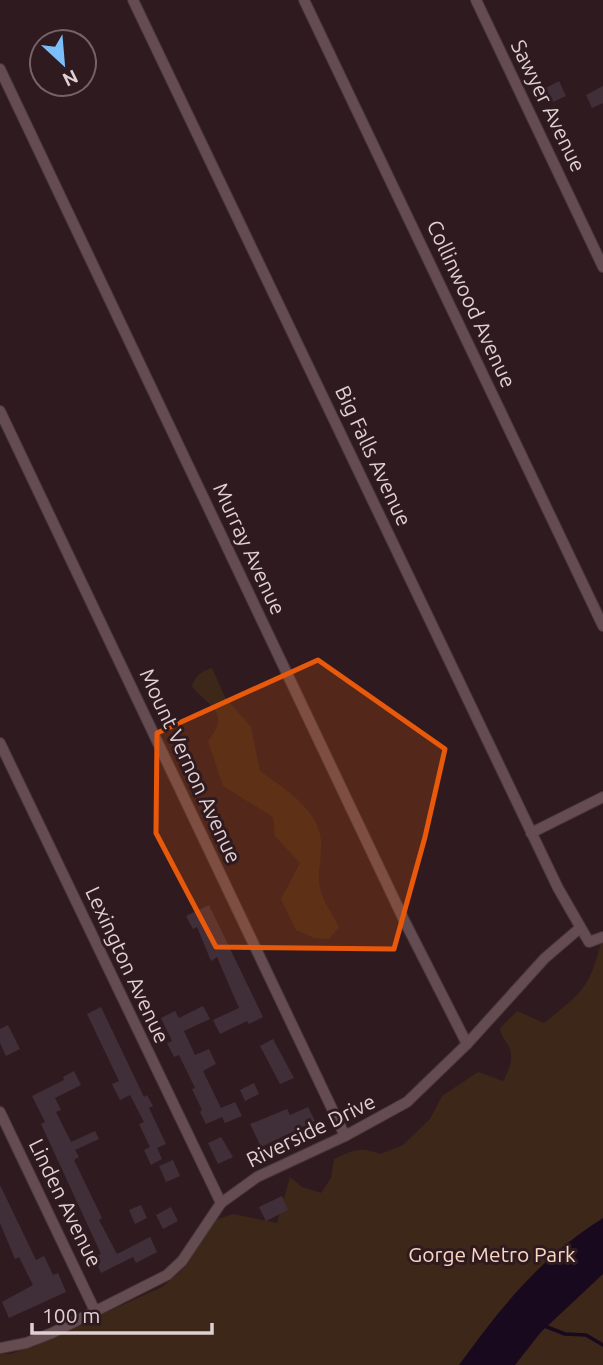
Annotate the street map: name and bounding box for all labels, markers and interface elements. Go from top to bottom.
north arrow [28,28,98,98]
street label: Sawyer Avenue [507,36,591,175]
text: N [59,65,82,91]
street label: Collinwood Avenue [423,216,521,391]
street label: Big Falls Avenue [331,382,417,530]
street label: Murray Avenue [209,479,291,618]
street label: Mount Vernon Avenue [135,665,246,867]
street label: Lexington Avenue [81,882,175,1047]
street label: Riverside Drive [242,1089,379,1172]
street label: Linden Avenue [25,1135,107,1270]
park label: Gorge Metro Park [408,1242,576,1266]
scale bar [32,1292,212,1336]
text: 100 m [42,1303,100,1327]

